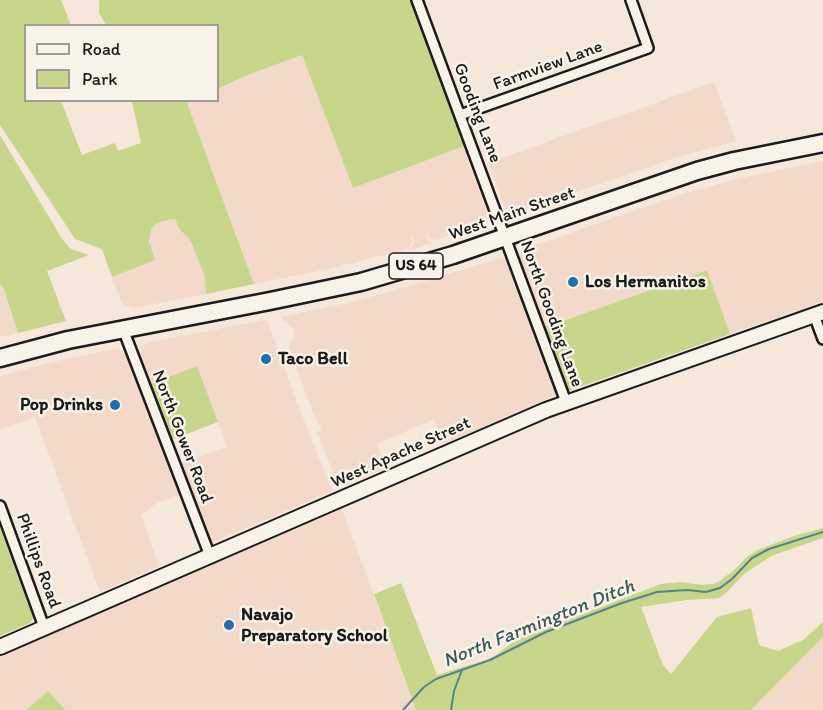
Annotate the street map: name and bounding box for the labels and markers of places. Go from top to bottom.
place label: Los Hermanitos [585,271,706,293]
marker: Los Hermanitos [566,275,580,289]
place label: Taco Bell [278,348,348,370]
marker: Taco Bell [259,352,273,366]
place label: Pop Drinks [20,394,103,416]
marker: Pop Drinks [108,398,122,412]
place label: Navajo Preparatory School [241,604,388,646]
marker: Navajo Preparatory School [222,618,236,632]

